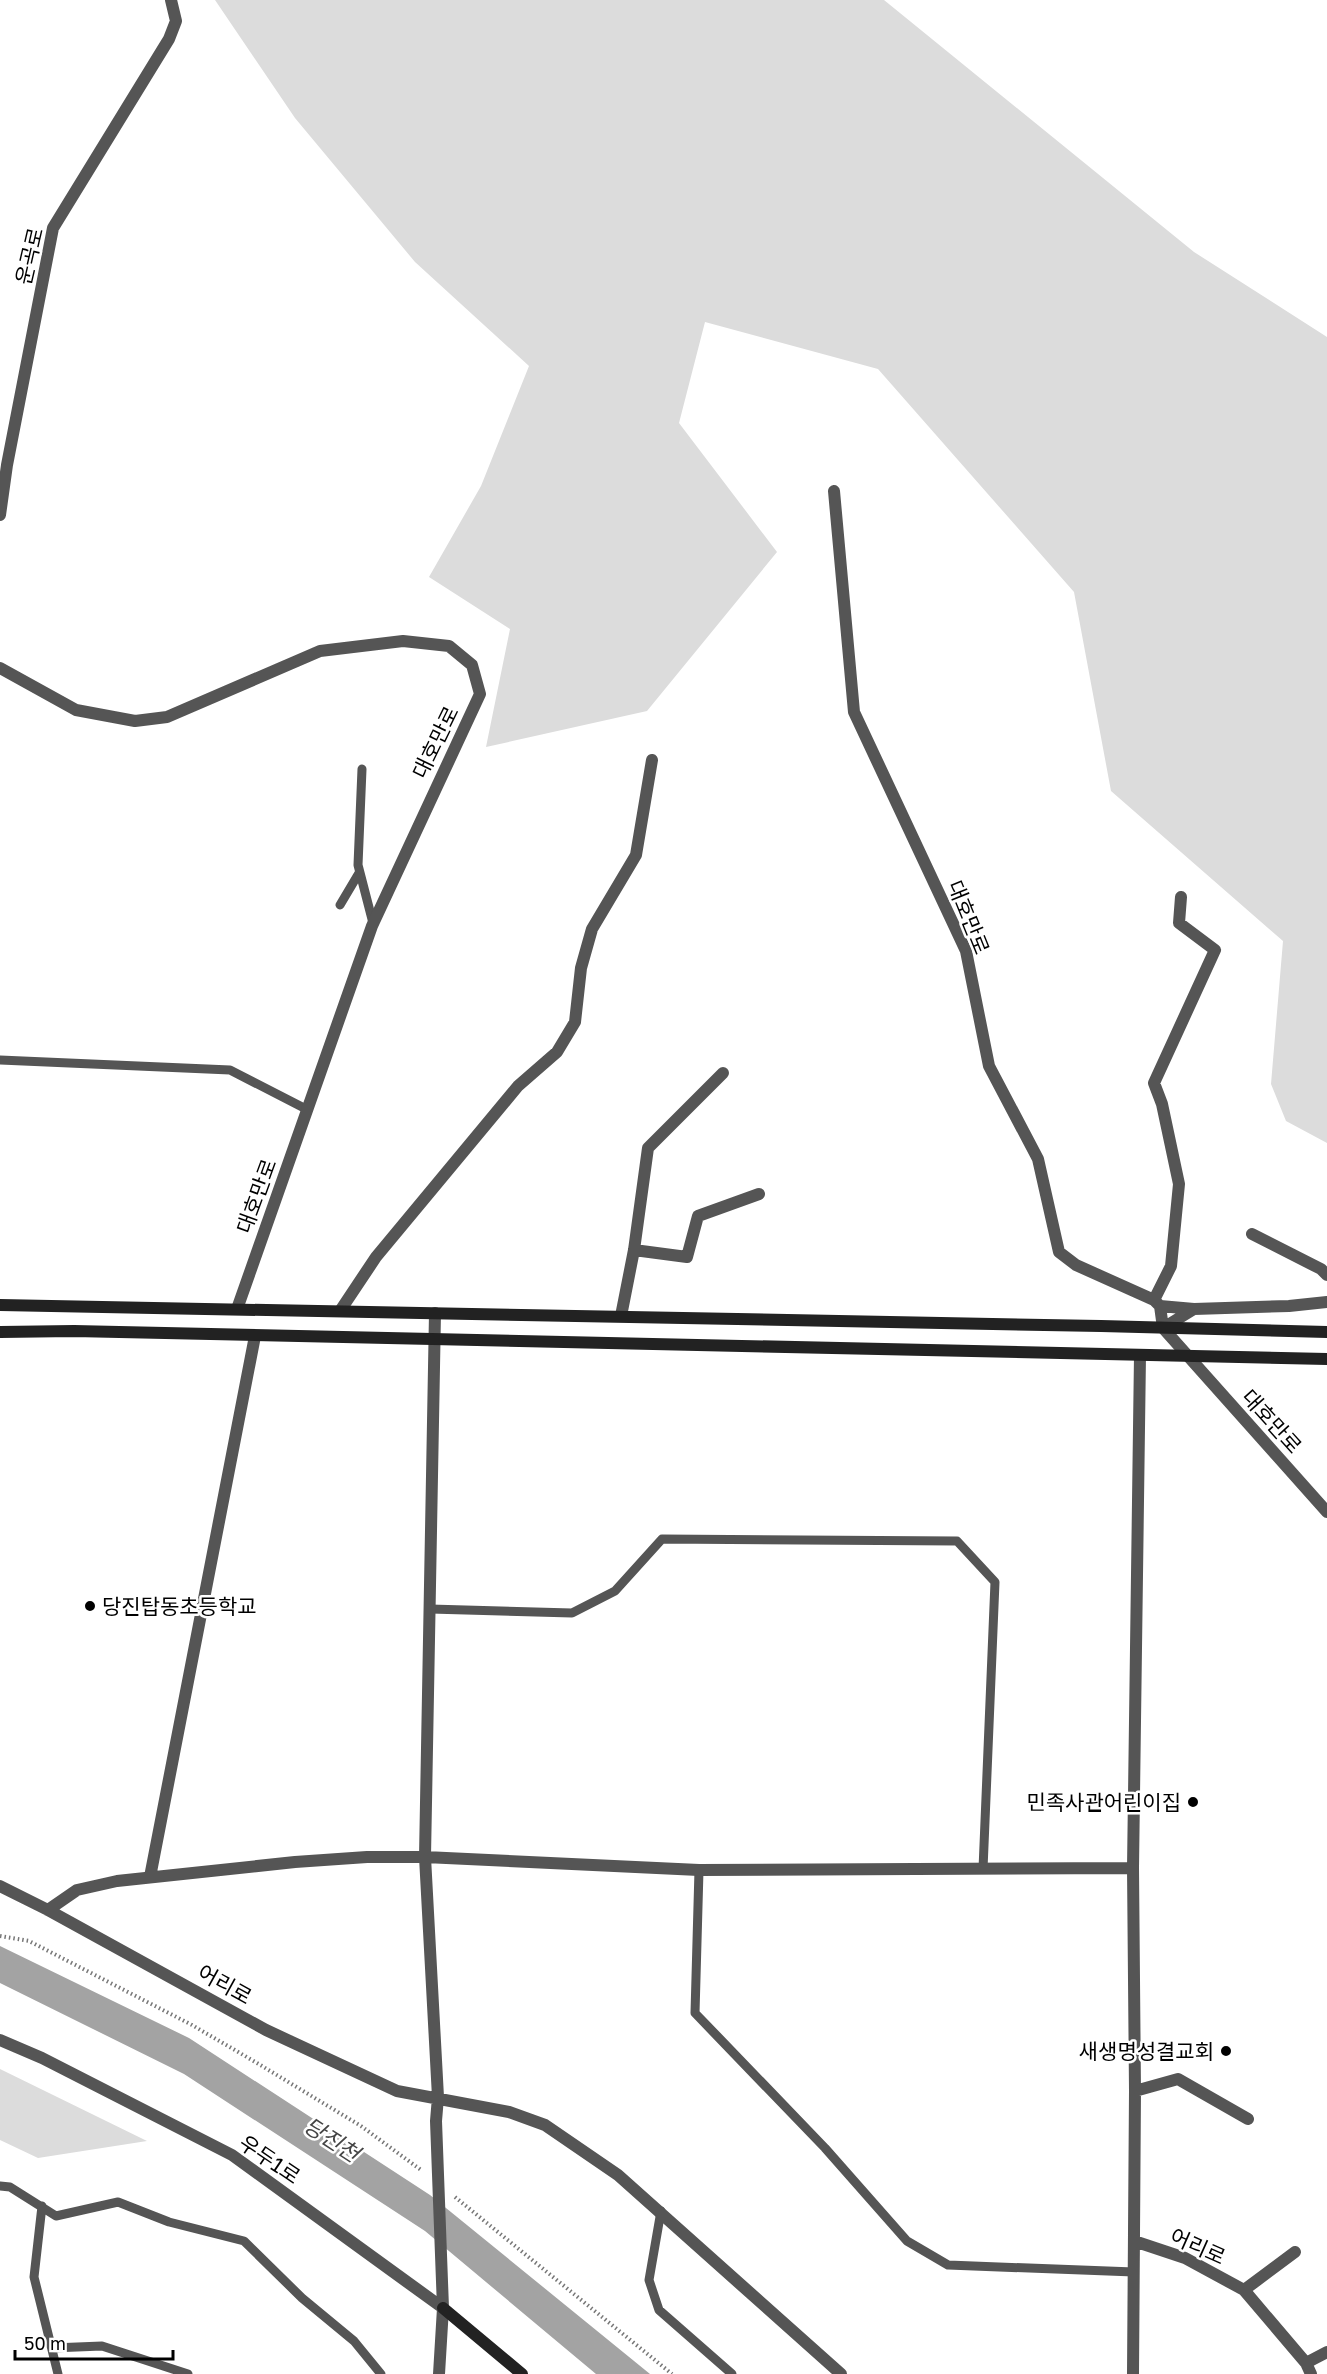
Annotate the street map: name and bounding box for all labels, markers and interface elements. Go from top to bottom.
street label: 운곡로 [10,225,48,287]
street label: 대호만로 [406,702,464,782]
street label: 대호만로 [942,876,996,958]
street label: 대호만로 [231,1155,281,1237]
street label: 대호만로 [1236,1384,1308,1458]
place label: 당진탑동초등학교 [102,1593,257,1619]
marker: 당진탑동초등학교 [83,1599,97,1613]
place label: 민족사관어린이집 [1026,1789,1181,1815]
marker: 민족사관어린이집 [1186,1795,1200,1809]
street label: 어리로 [193,1959,257,2009]
place label: 새생명성결교회 [1079,2038,1214,2064]
marker: 새생명성결교회 [1219,2044,1233,2058]
water label: 당진천 [299,2111,367,2168]
street label: 우두1로 [234,2129,306,2189]
street label: 어리로 [1166,2222,1230,2270]
scale bar [15,2323,172,2361]
text: 50 m [24,2332,66,2354]

